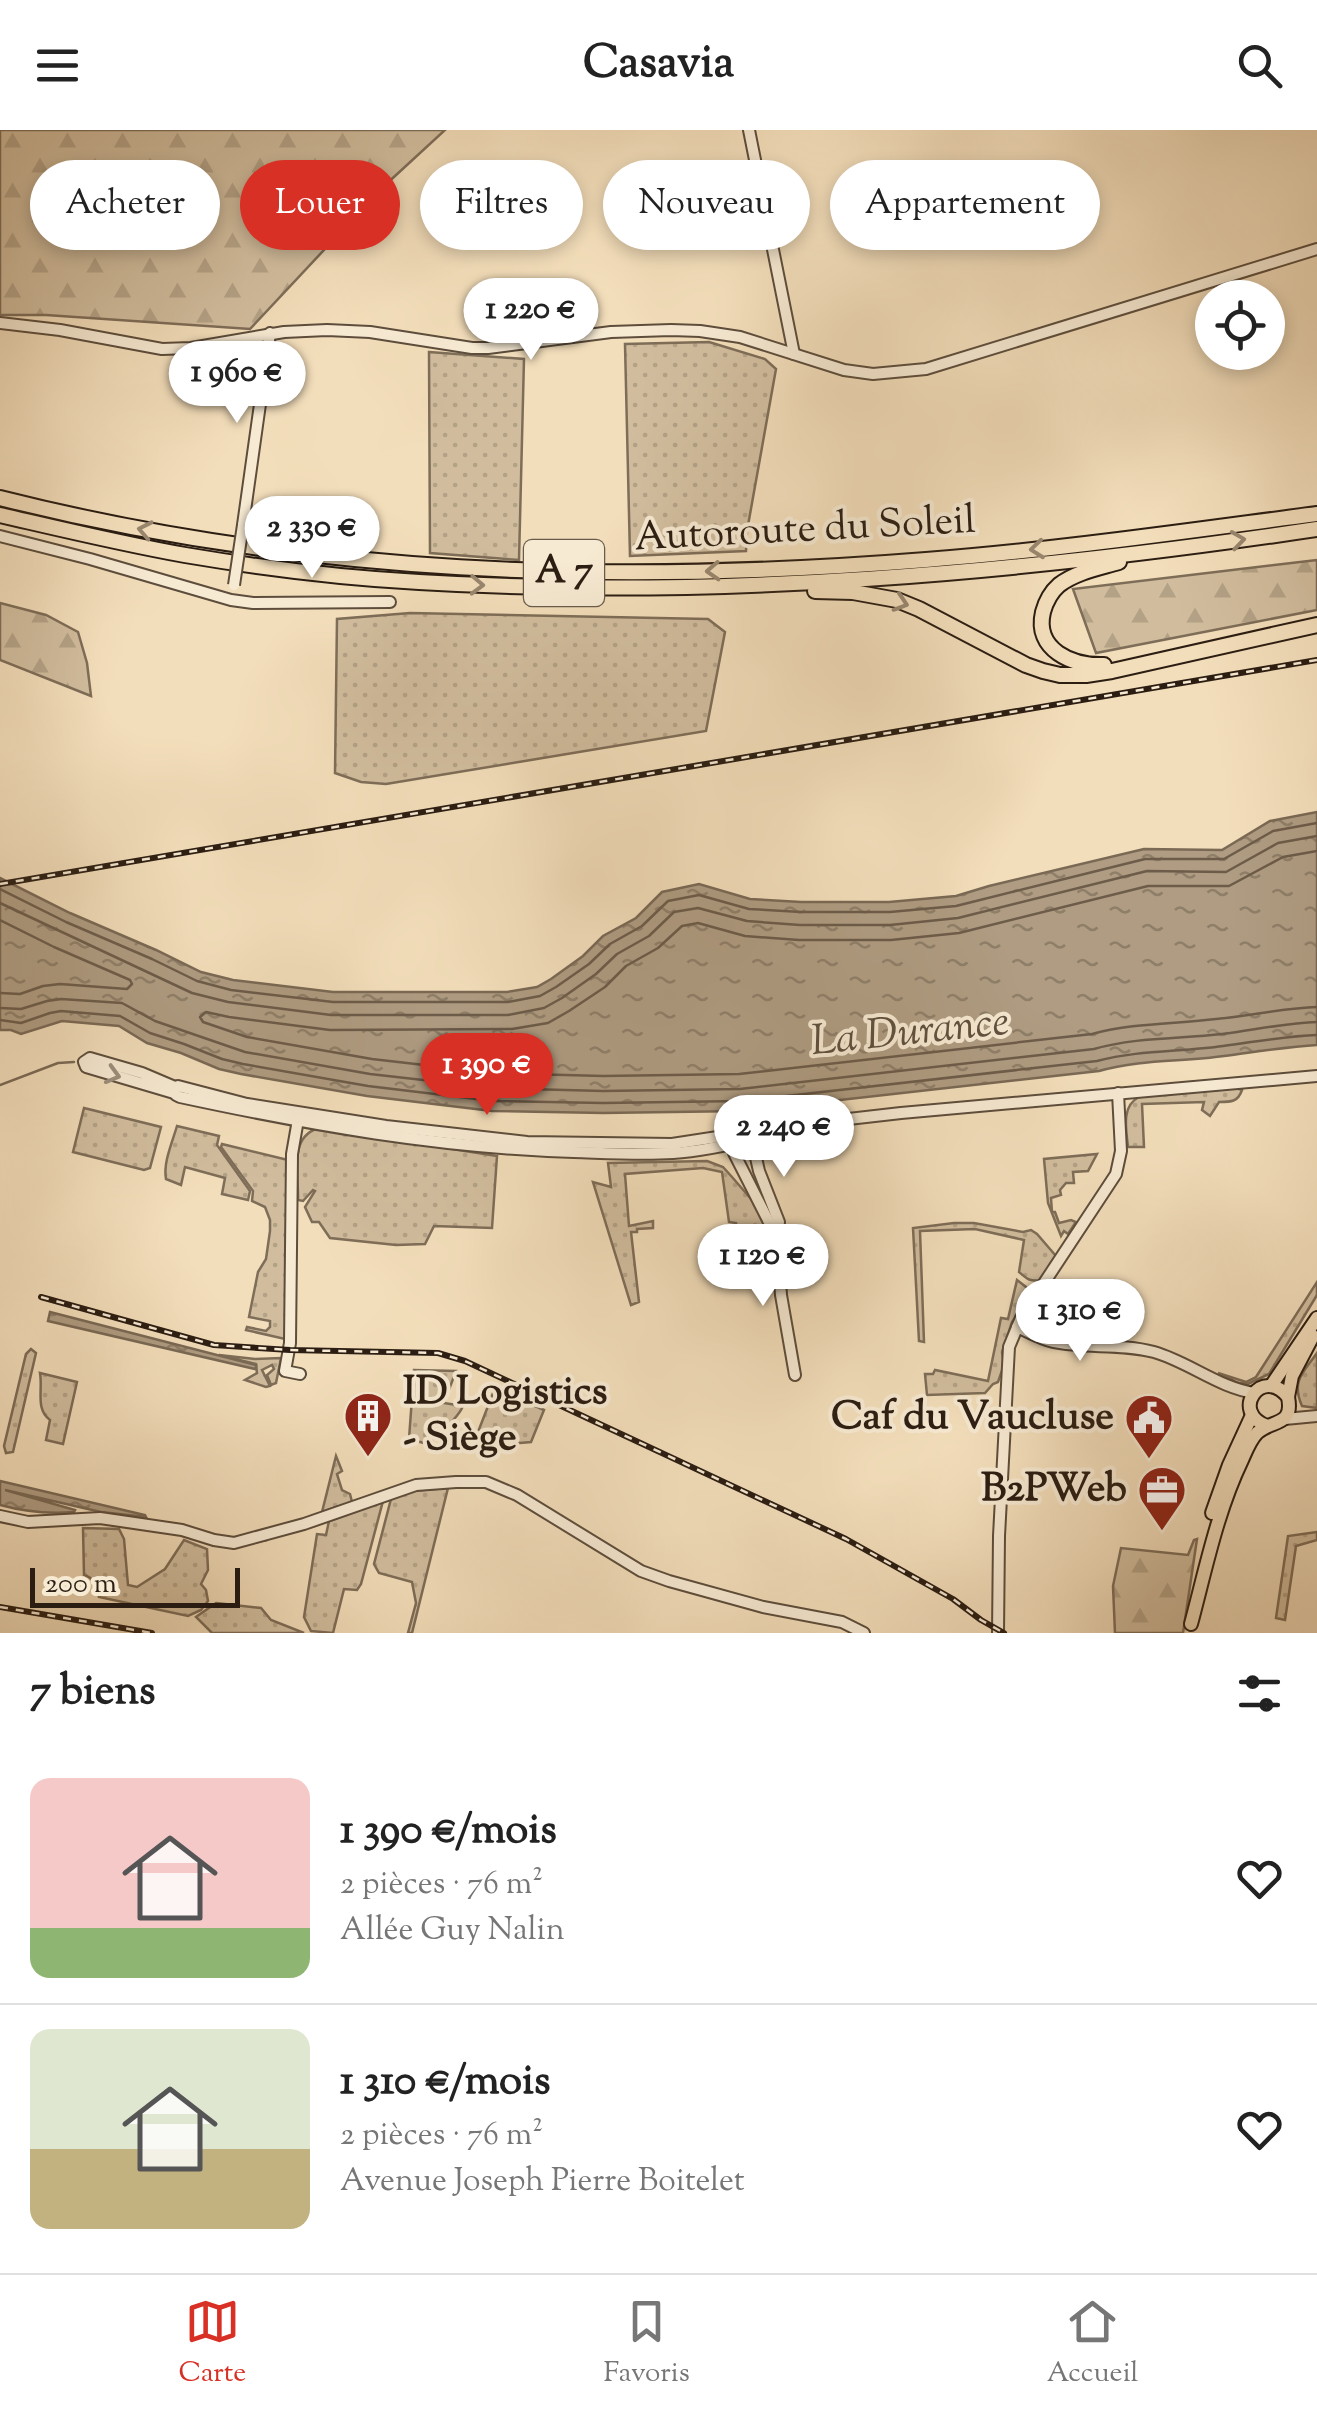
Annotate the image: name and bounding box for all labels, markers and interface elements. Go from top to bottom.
text: Casavia [583,33,734,98]
icon: menu [30,38,85,93]
icon: search [1232,38,1287,93]
chip: Acheter [30,160,220,250]
chip: Louer [240,160,400,250]
chip: Filtres [420,160,583,250]
chip: Nouveau [603,160,810,250]
chip: Appartement [830,160,1100,250]
pin: 1 220 € [439,278,623,363]
map controls [1195,280,1285,370]
button: locate [1195,280,1285,370]
text: 1 220 € [485,287,577,333]
pin: 1 960 € [145,341,329,426]
text: 1 960 € [191,350,283,396]
street label: Autoroute du Soleil [633,494,977,568]
pin: 2 330 € [220,496,404,581]
text: 2 330 € [267,505,357,551]
one-way arrow [137,521,154,542]
one-way arrow [1230,530,1246,551]
one-way arrow [1028,538,1044,559]
road number: A 7 [524,540,604,606]
one-way arrow [704,560,720,581]
one-way arrow [469,574,485,595]
one-way arrow [891,591,908,611]
water label: La Durance [808,994,1012,1074]
pin: 1 390 € [395,1033,579,1118]
text: 1 390 € [442,1042,532,1088]
one-way arrow [104,1063,121,1084]
pin: 2 240 € [692,1095,876,1180]
text: 2 240 € [736,1104,832,1150]
pin: 1 120 € [671,1224,855,1309]
text: 1 120 € [720,1233,806,1279]
pin: 1 310 € [988,1279,1172,1364]
text: 1 310 € [1038,1288,1122,1334]
place label: ID Logistics - Siège [403,1365,608,1468]
building icon: ID Logistics - Siège [342,1390,394,1458]
place label: Caf du Vaucluse [831,1390,1114,1447]
public building icon: Caf du Vaucluse [1123,1392,1175,1460]
place label: B2PWeb [981,1462,1127,1519]
office icon: B2PWeb [1136,1464,1188,1532]
scale bar [30,1563,240,1608]
text: 200 m [45,1565,117,1605]
text: 7 biens [30,1663,156,1723]
icon: filters [1232,1666,1287,1721]
text: 1 390 €/mois [340,1802,557,1862]
icon: home [110,1818,230,1938]
icon: heart [1232,1851,1287,1906]
text: 2 pièces · 76 m² [340,1862,543,1908]
text: Allée Guy Nalin [340,1908,565,1954]
text: 1 310 €/mois [340,2053,550,2113]
icon: home [110,2069,230,2189]
icon: heart [1232,2102,1287,2157]
text: 2 pièces · 76 m² [340,2113,543,2159]
text: Avenue Joseph Pierre Boitelet [340,2159,745,2205]
tab: Carte [179,2294,246,2394]
tab: Favoris [603,2294,690,2394]
tab: Accueil [1047,2294,1138,2394]

